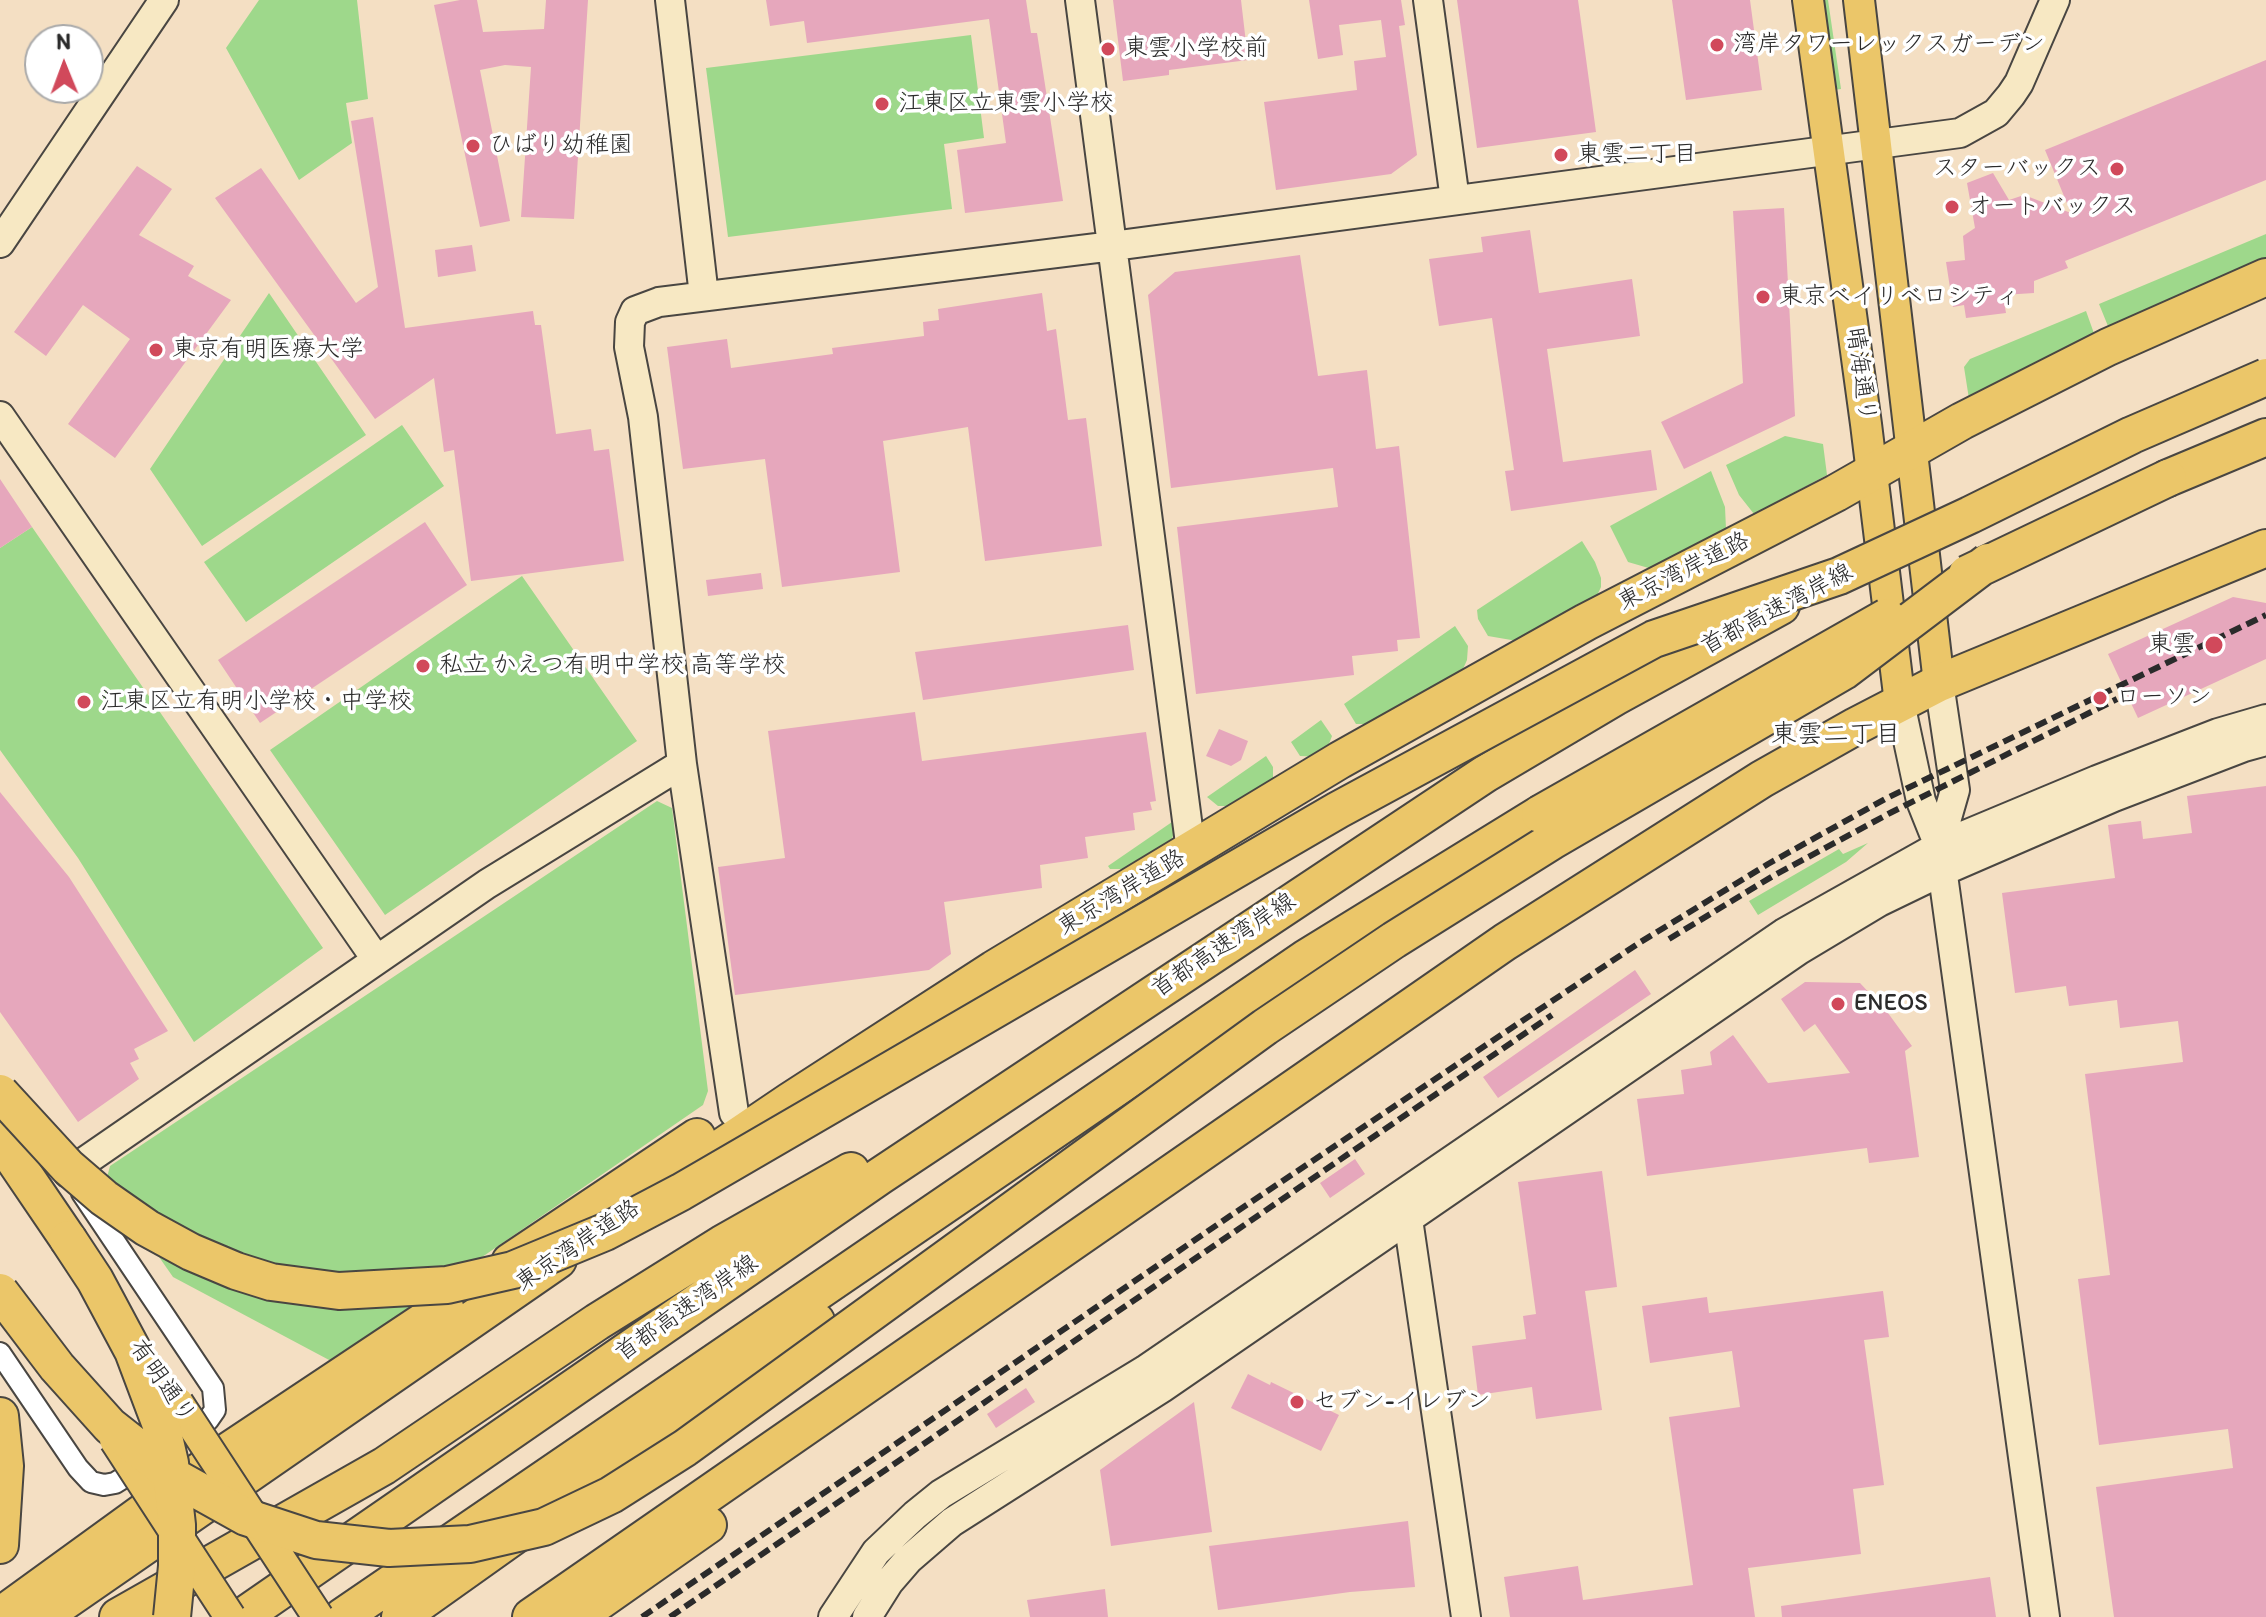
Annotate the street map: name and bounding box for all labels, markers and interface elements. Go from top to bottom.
north arrow [24,24,104,104]
text: N [56,28,71,55]
place label: 湾岸タワーレックスガーデン [1733,31,2045,59]
place label: 東雲小学校前 [1124,35,1268,63]
marker: 湾岸タワーレックスガーデン [1708,36,1726,54]
marker: 東雲小学校前 [1099,40,1117,58]
place label: 江東区立東雲小学校 [898,90,1114,118]
marker: 江東区立東雲小学校 [873,95,891,113]
place label: ひばり幼稚園 [489,132,633,160]
marker: ひばり幼稚園 [464,137,482,155]
place label: 東雲二丁目 [1577,141,1697,169]
marker: 東雲二丁目 [1552,146,1570,164]
place label: スターバックス [1933,155,2101,183]
marker: スターバックス [2108,160,2126,178]
place label: オートバックス [1968,193,2136,221]
marker: オートバックス [1943,198,1961,216]
place label: 東京ベイリベロシティ [1779,283,2019,311]
marker: 東京ベイリベロシティ [1754,288,1772,306]
street label: 晴海通り [1839,325,1881,425]
place label: 東京有明医療大学 [172,336,364,364]
marker: 東京有明医療大学 [147,341,165,359]
street label: 東京湾岸道路 [1613,526,1755,618]
street label: 首都高速湾岸線 [1696,558,1858,662]
place label: 東雲 [2148,631,2196,659]
marker: 東雲 [2203,634,2225,656]
place label: 私立 かえつ有明中学校 高等学校 [439,652,786,680]
marker: 私立 かえつ有明中学校 高等学校 [414,657,432,675]
place label: ローソン [2116,684,2212,712]
place label: 江東区立有明小学校・中学校 [100,688,412,716]
marker: ローソン [2091,689,2109,707]
marker: 江東区立有明小学校・中学校 [75,693,93,711]
district label: 東雲二丁目 [1771,719,1901,751]
street label: 東京湾岸道路 [1053,844,1191,942]
street label: 首都高速湾岸線 [1146,887,1302,1005]
place label: ENEOS [1854,990,1928,1018]
marker: ENEOS [1829,995,1847,1013]
street label: 東京湾岸道路 [510,1194,646,1298]
street label: 首都高速湾岸線 [610,1249,764,1369]
street label: 有明通り [123,1334,201,1430]
place label: セブン-イレブン [1313,1388,1491,1416]
marker: セブン-イレブン [1288,1393,1306,1411]

